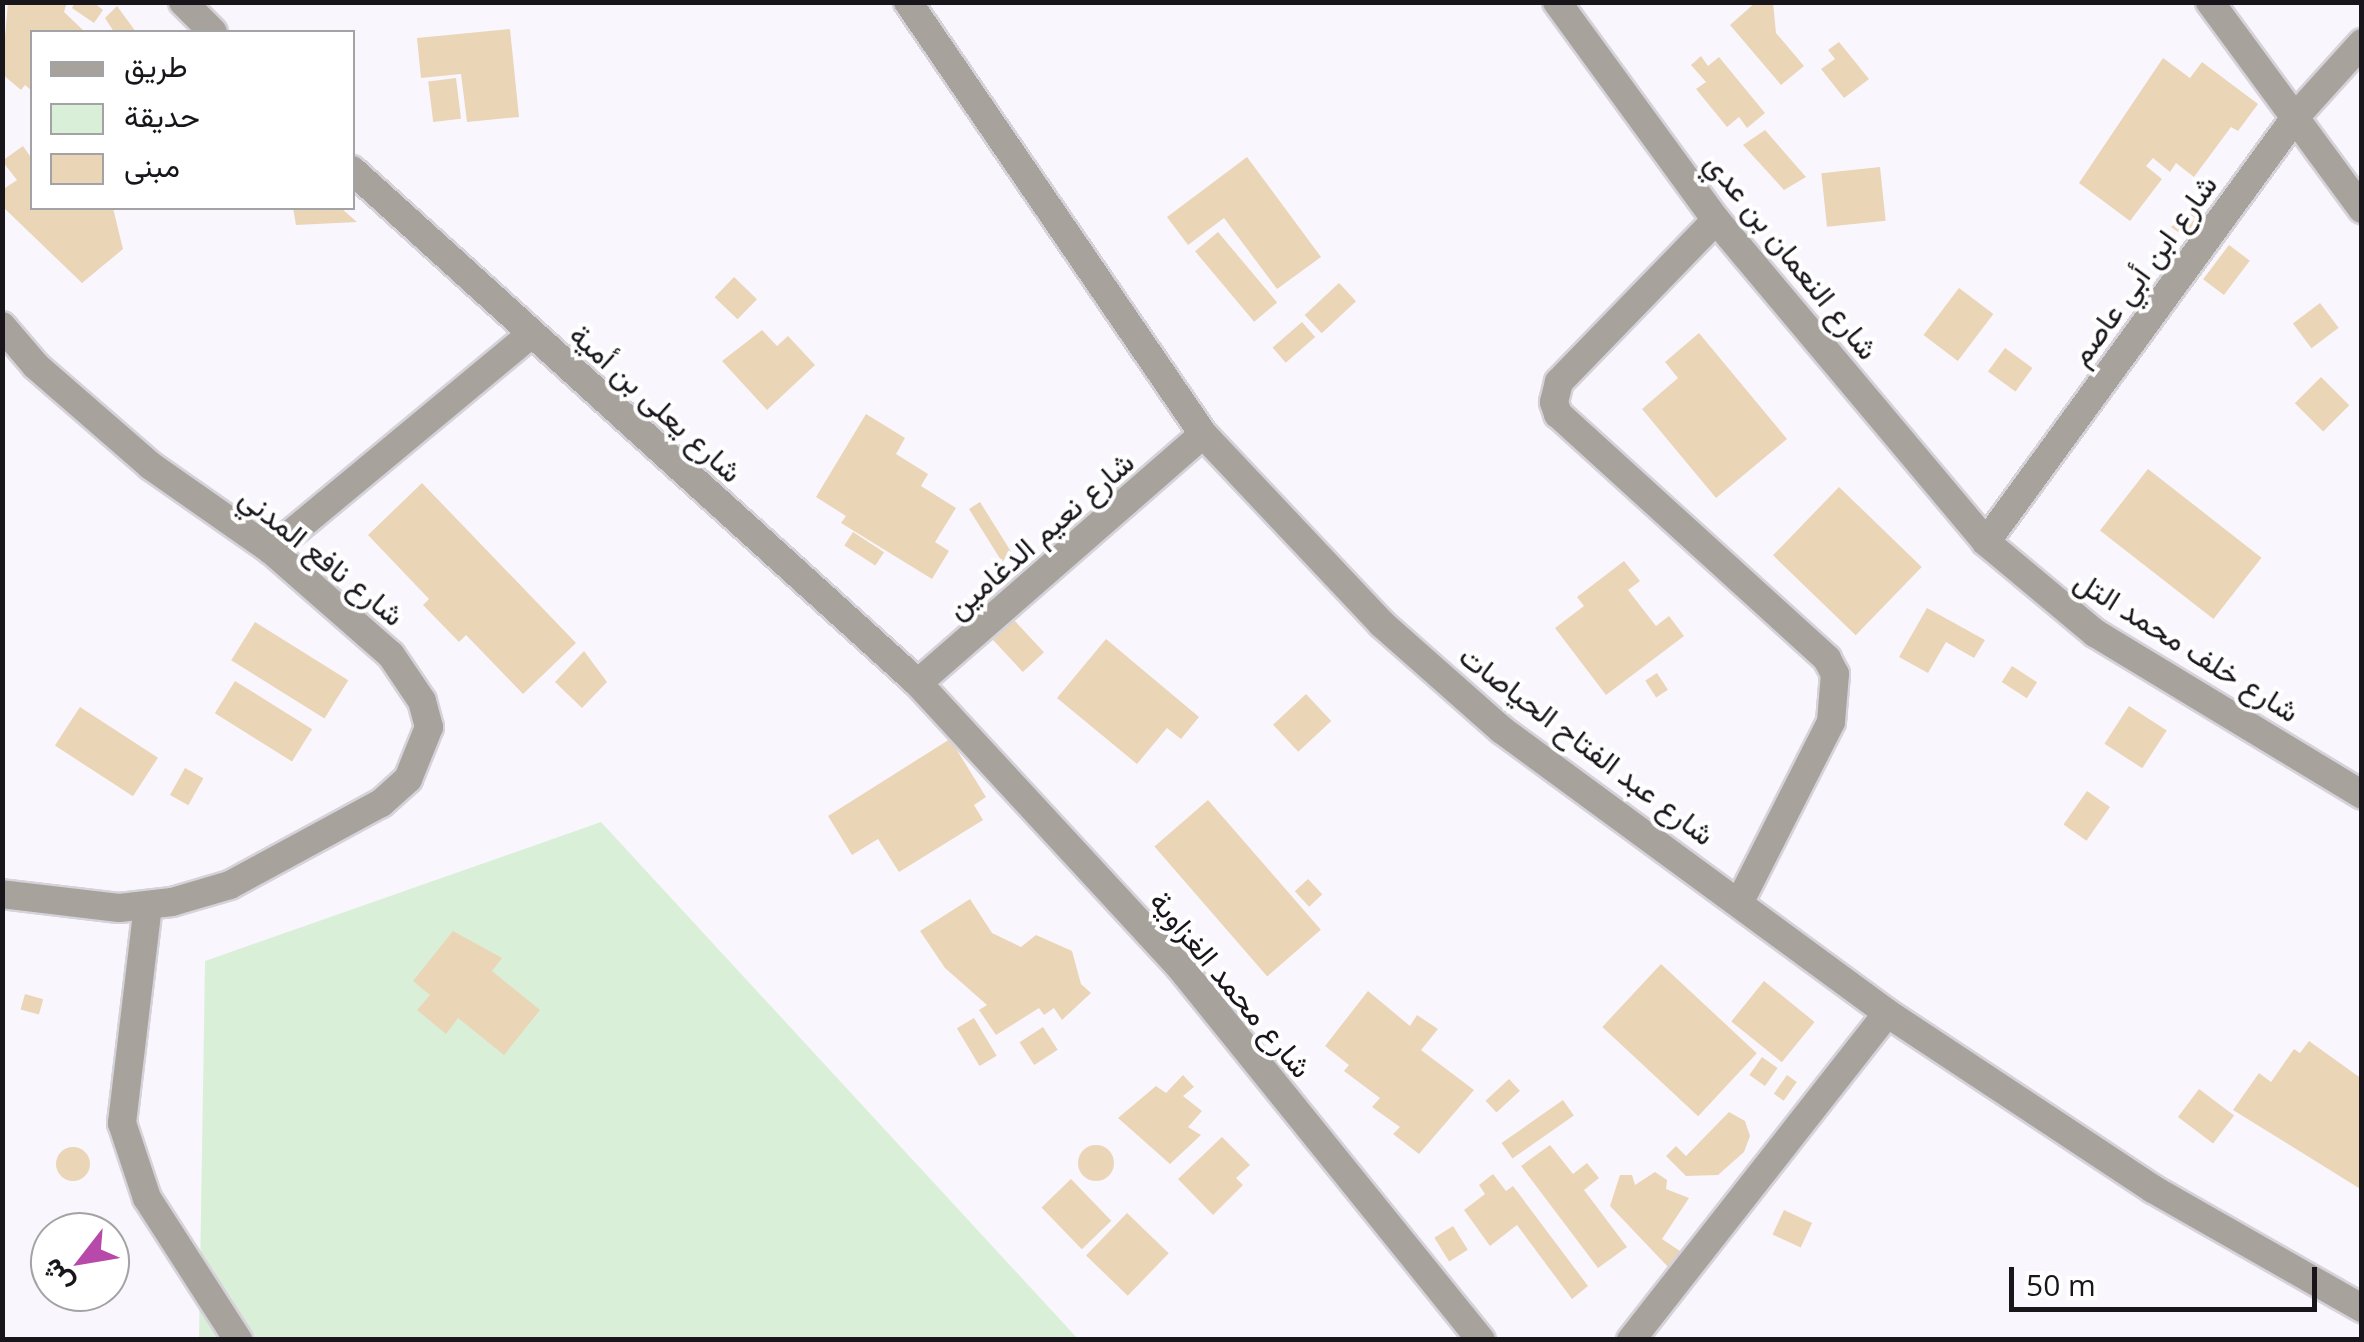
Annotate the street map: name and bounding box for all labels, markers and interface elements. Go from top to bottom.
legend [30,30,355,210]
text: طريق [124,45,188,86]
text: حديقة [124,95,200,136]
text: مبنى [124,145,180,186]
street label: شارع النعمان بن عدي [1698,146,1886,366]
street label: شارع ابن أبي عاصم [2062,168,2224,372]
street label: شارع يعلى بن أمية [563,316,749,490]
street label: شارع نعيم الدغامين [939,444,1141,626]
street label: شارع نافع المدني [233,479,411,633]
street label: شارع خلف محمد التل [2068,562,2306,730]
street label: شارع عبد الفتاح الحياصات [1453,637,1721,853]
street label: شارع محمد الغزاوية [1142,883,1320,1085]
north arrow [30,1212,130,1312]
scale bar [2014,1247,2322,1309]
text: ش [31,1252,81,1301]
text: 50 m [2026,1264,2096,1305]

